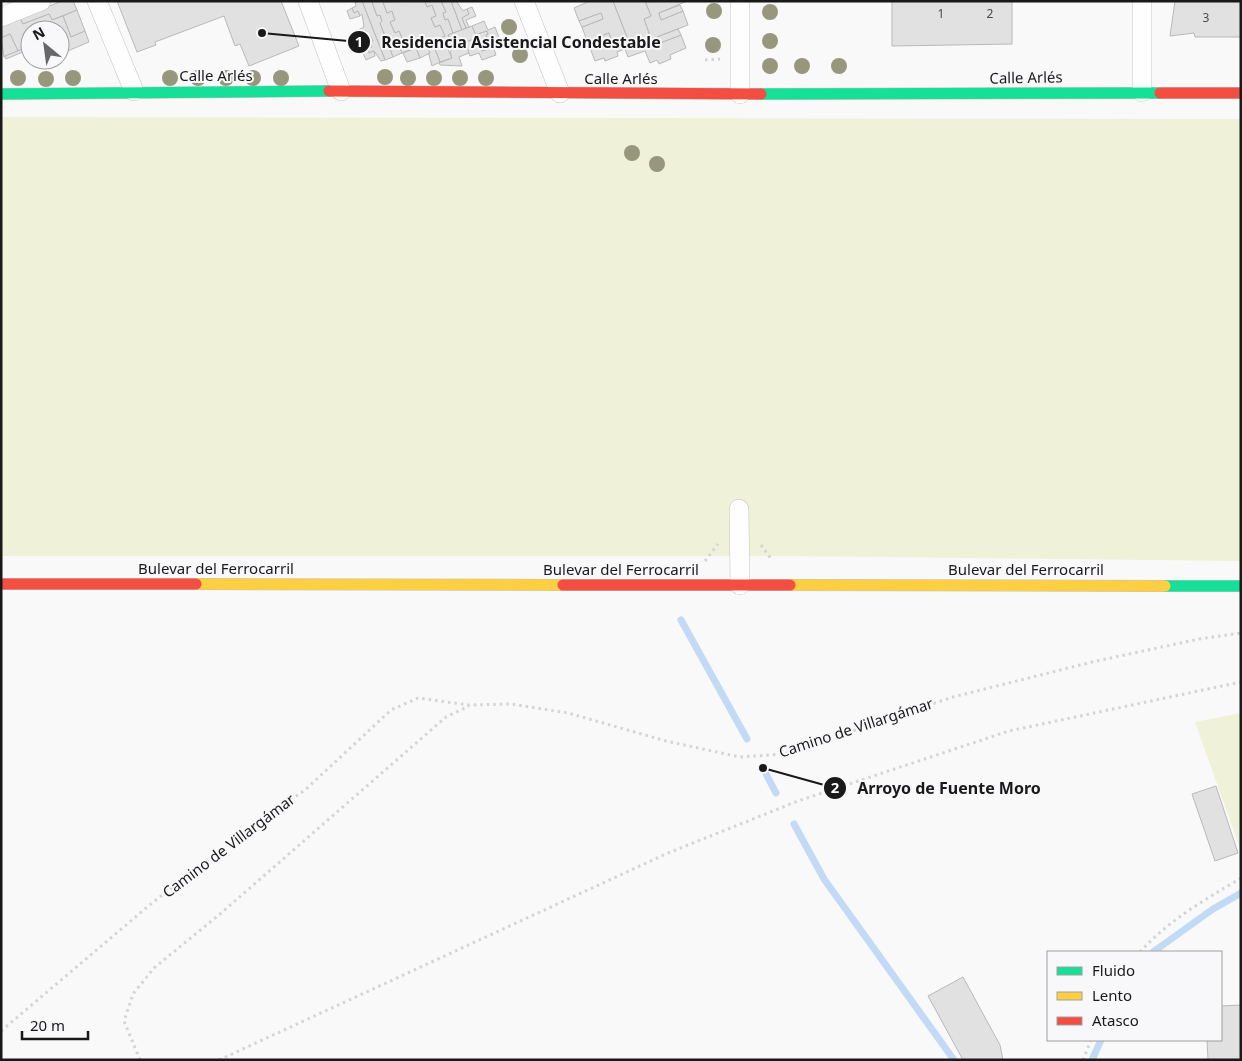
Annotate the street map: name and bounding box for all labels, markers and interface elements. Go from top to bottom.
house number: 1 [938,5,944,22]
house number: 2 [987,5,994,22]
house number: 3 [1203,9,1210,26]
north arrow [20,20,70,70]
text: N [29,22,48,44]
callout: Residencia Asistencial Condestable [347,27,671,58]
text: 1 [355,31,363,51]
text: Residencia Asistencial Condestable [381,31,661,53]
street label: Calle Arlés [179,65,253,85]
street label: Calle Arlés [989,66,1063,88]
street label: Calle Arlés [584,68,658,88]
street label: Bulevar del Ferrocarril [138,558,294,578]
street label: Bulevar del Ferrocarril [543,559,699,579]
street label: Bulevar del Ferrocarril [948,559,1104,579]
street label: Camino de Villargámar [776,693,935,761]
callout: Arroyo de Fuente Moro [822,772,1051,803]
text: 2 [831,777,840,797]
text: Arroyo de Fuente Moro [857,777,1041,799]
street label: Camino de Villargámar [158,789,299,902]
legend [1047,951,1222,1041]
text: Fluido [1092,960,1135,980]
text: Lento [1092,985,1132,1005]
scale bar [22,1008,89,1040]
text: Atasco [1092,1010,1139,1030]
text: 20 m [30,1015,65,1035]

